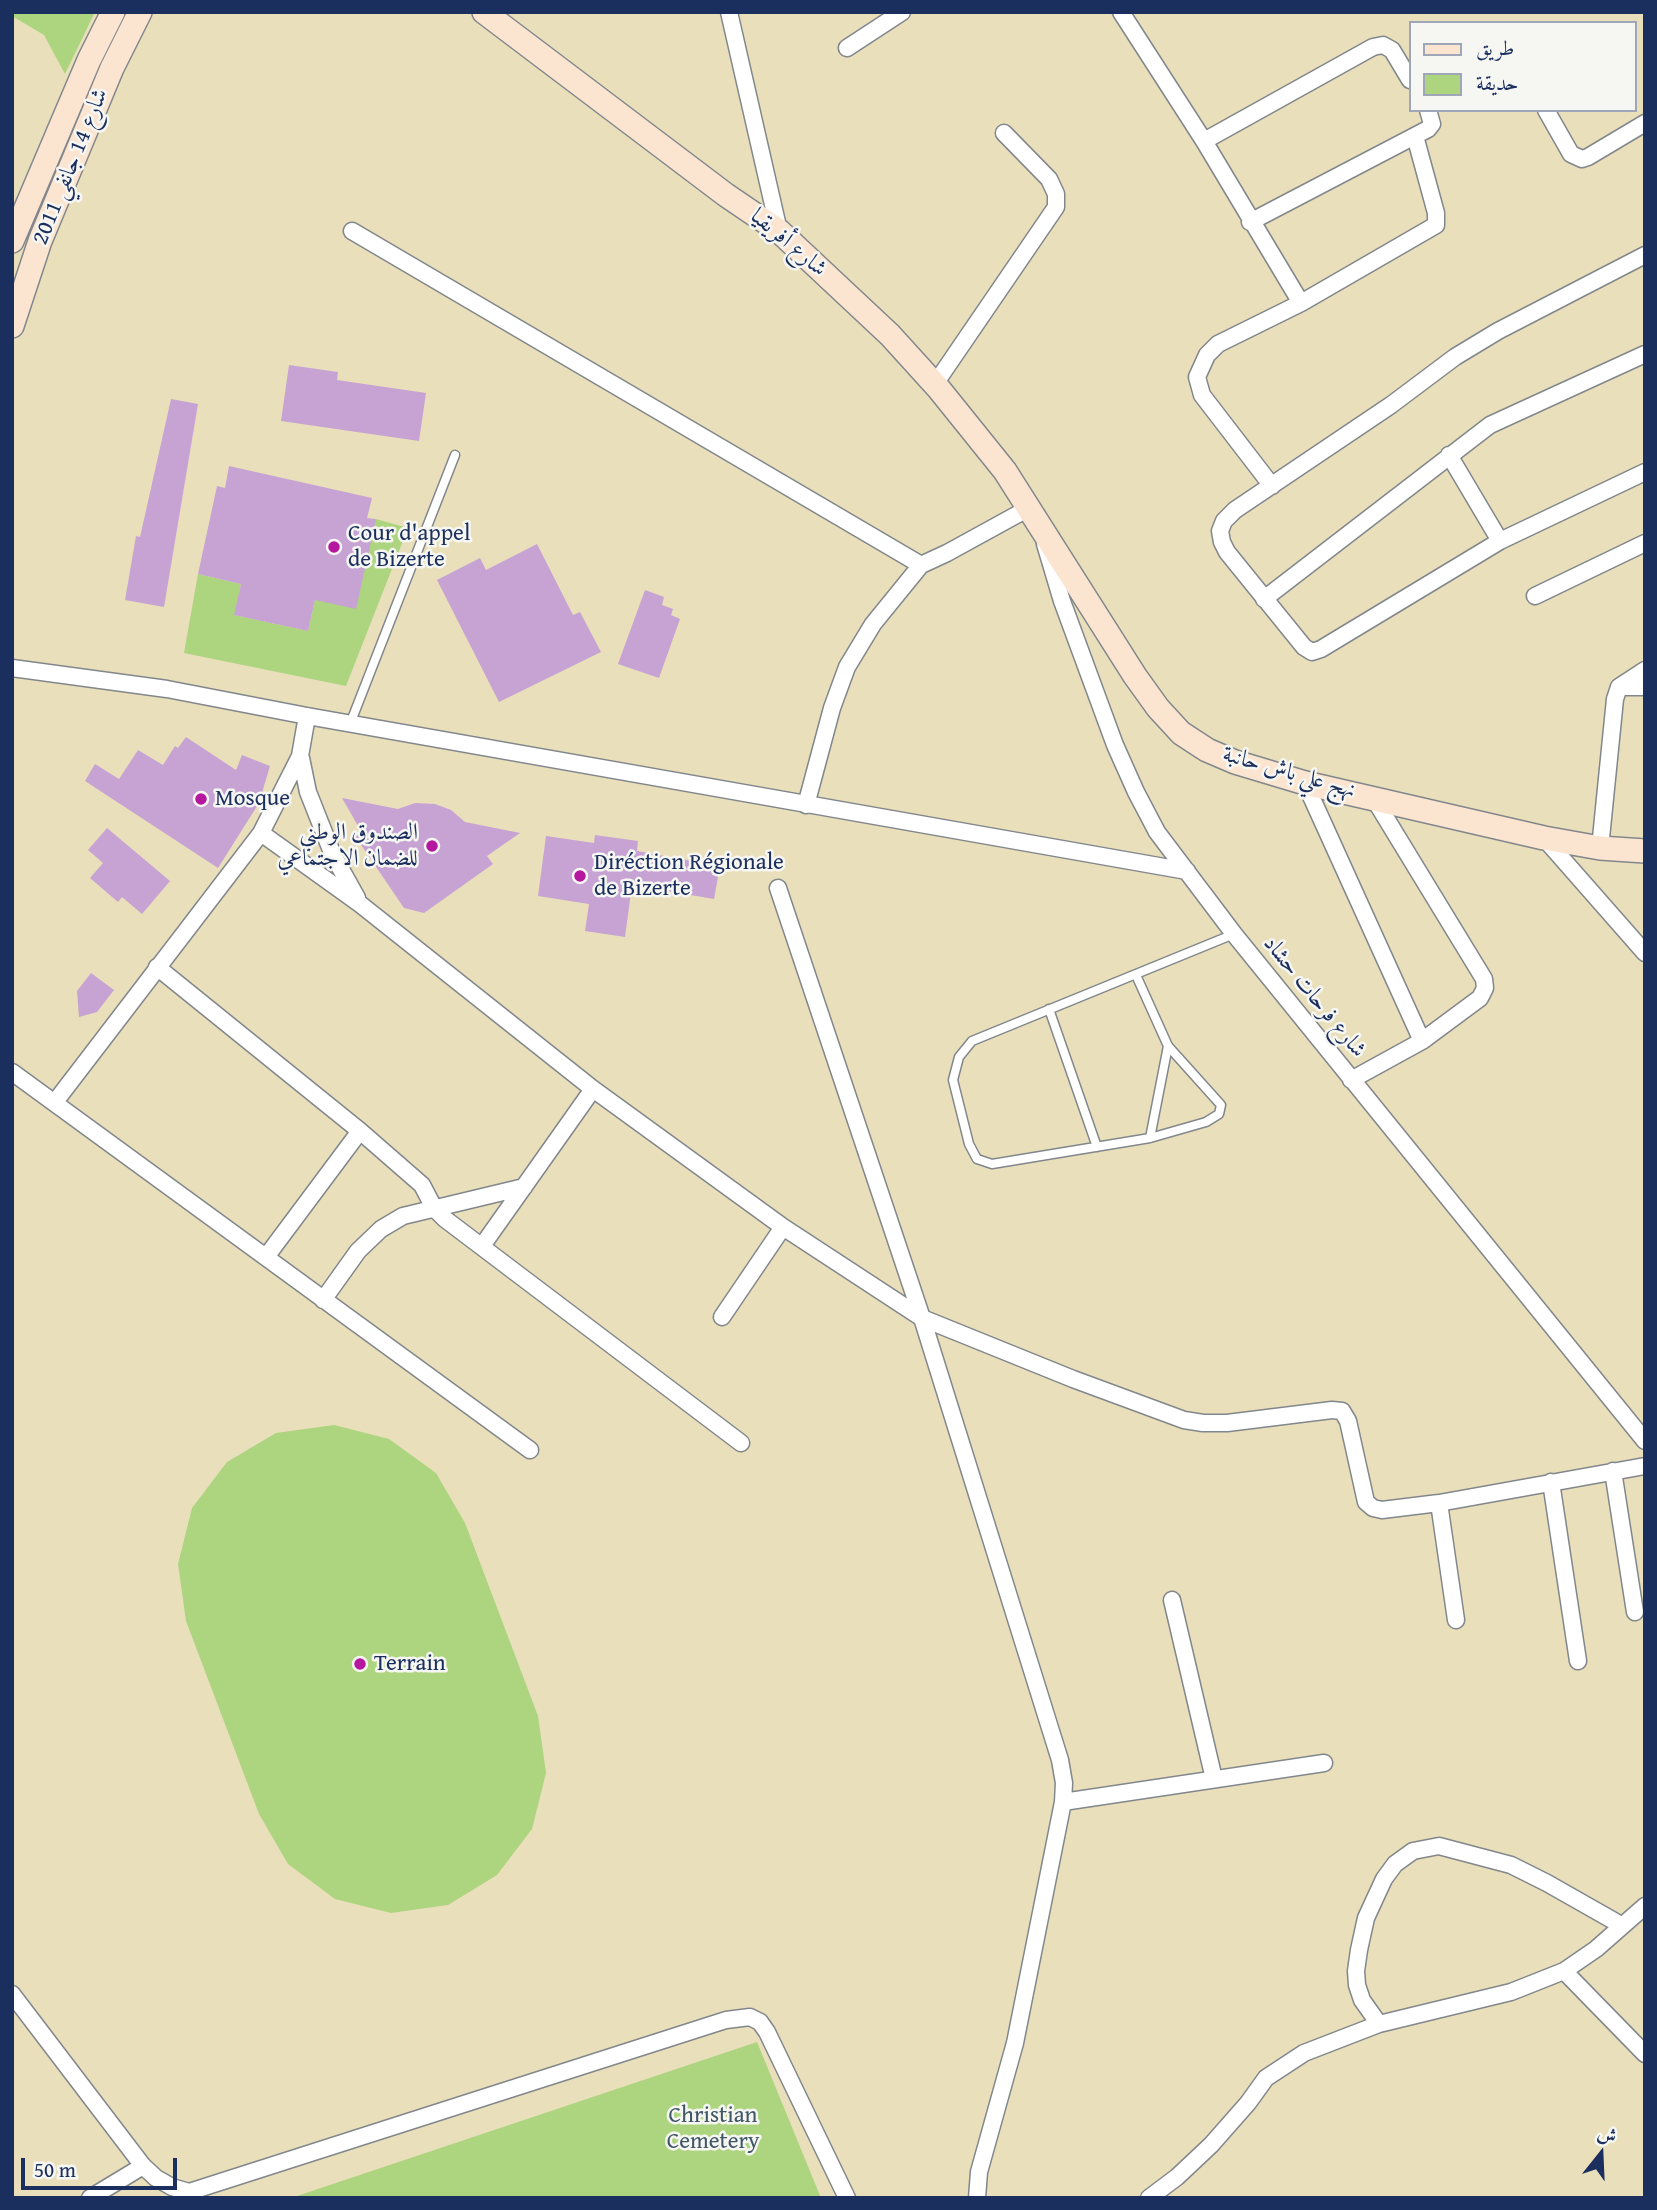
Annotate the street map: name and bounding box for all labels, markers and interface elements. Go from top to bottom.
legend [1408,21,1636,112]
text: طريق [1476,32,1514,63]
text: حديقة [1476,67,1519,98]
street label: شارع 14 جانفي 2011 [27,85,115,249]
street label: شارع أفريقيا [744,203,832,283]
place label: Cour d'appel de Bizerte [348,520,470,574]
marker: Cour d'appel de Bizerte [326,539,342,555]
street label: نهج علي باش حانبة [1219,741,1359,805]
place label: Mosque [215,785,290,813]
marker: Mosque [193,791,209,807]
place label: الصندوق الوطني للضمان الاجتماعي [278,819,418,873]
marker: الصندوق الوطني للضمان الاجتماعي [424,838,440,854]
place label: Diréction Régionale de Bizerte [594,849,784,903]
marker: Diréction Régionale de Bizerte [572,868,588,884]
street label: شارع فرحات حشاد [1256,930,1372,1064]
place label: Terrain [374,1650,446,1678]
marker: Terrain [352,1656,368,1672]
park label: Christian Cemetery [667,2102,759,2156]
text: ش [1594,2118,1621,2150]
north arrow [1566,2119,1636,2189]
scale bar [24,2144,180,2188]
text: 50 m [34,2154,76,2185]

